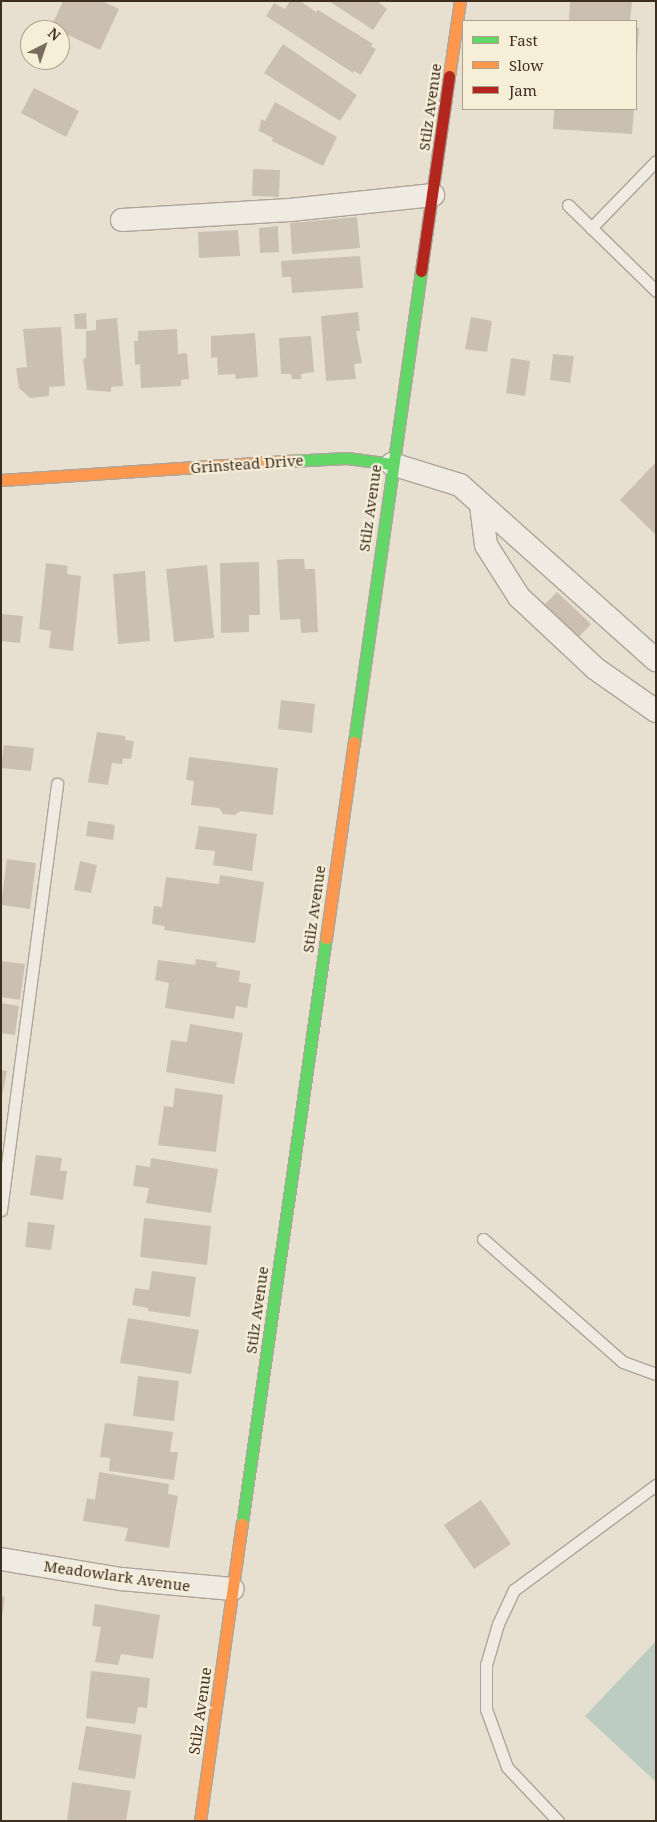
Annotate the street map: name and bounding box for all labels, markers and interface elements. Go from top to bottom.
north arrow [20,20,70,70]
legend [462,20,637,110]
text: N [44,23,65,45]
text: Fast [509,30,538,50]
text: Slow [509,55,543,75]
street label: Stilz Avenue [415,62,445,152]
text: Jam [509,80,537,100]
street label: Grinstead Drive [190,451,304,477]
street label: Stilz Avenue [355,463,385,553]
street label: Stilz Avenue [299,864,329,954]
street label: Stilz Avenue [242,1265,272,1355]
street label: Meadowlark Avenue [43,1557,191,1595]
street label: Stilz Avenue [185,1666,215,1756]

